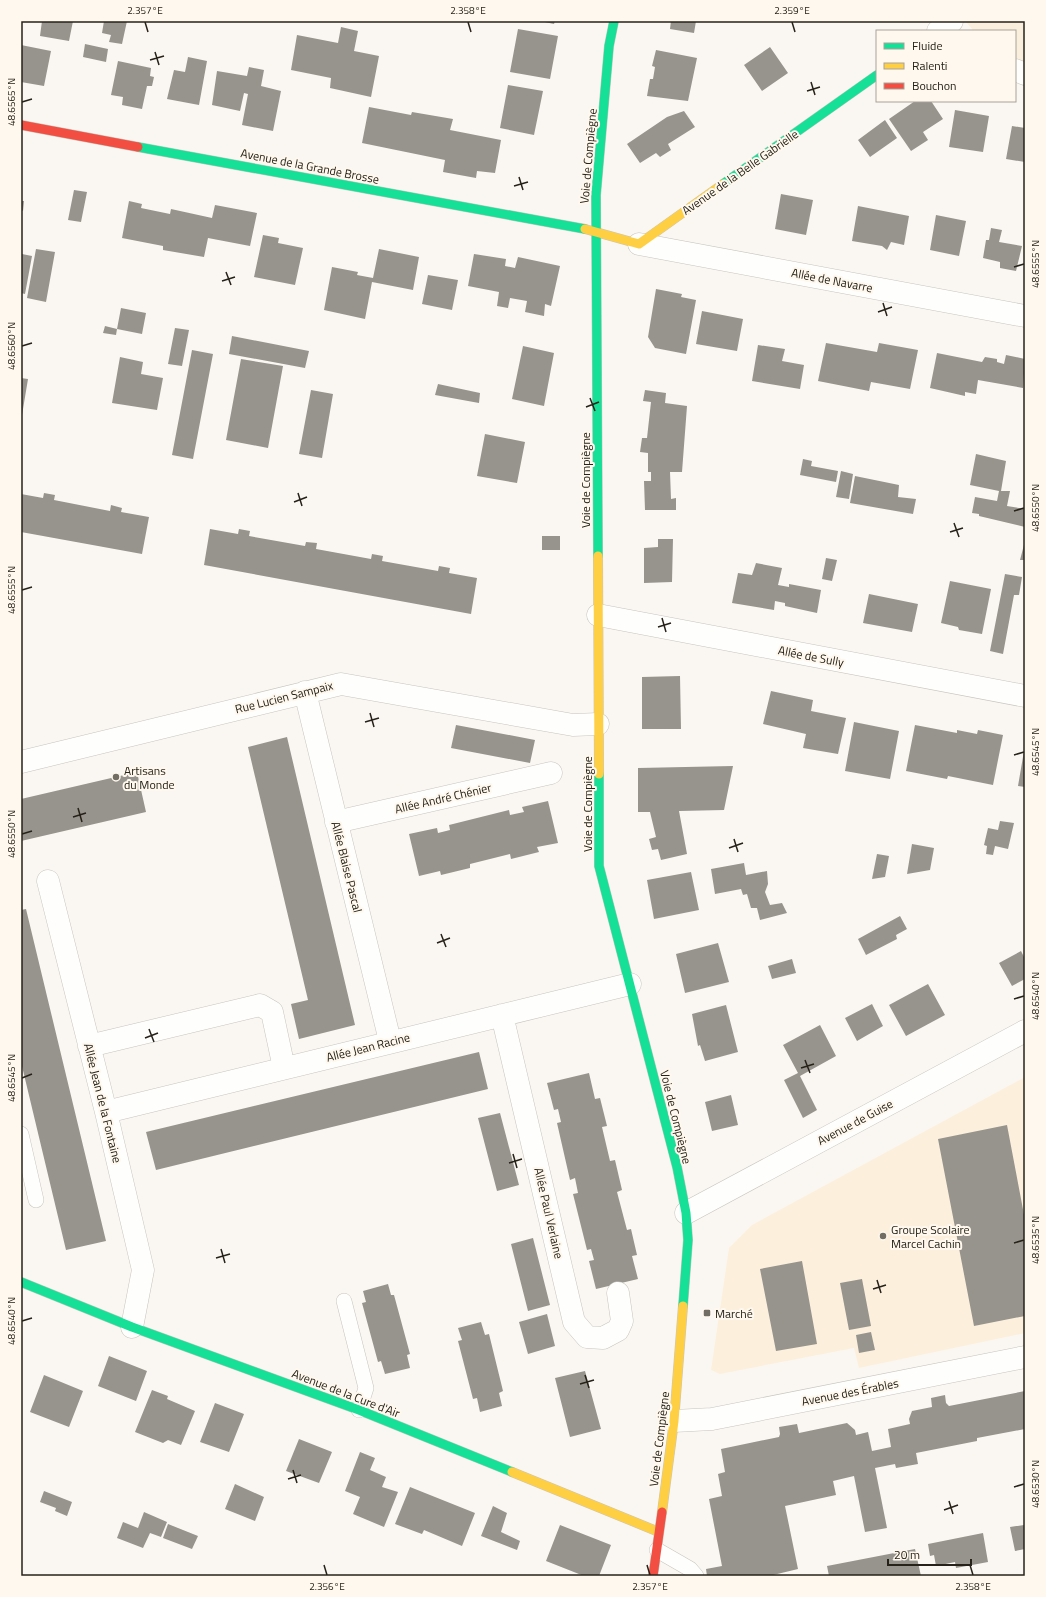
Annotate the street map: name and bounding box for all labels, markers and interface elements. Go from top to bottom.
text: 2.357°E [127,3,163,18]
text: 2.358°E [450,3,486,18]
text: 2.359°E [774,3,810,18]
legend [876,30,1016,102]
text: Fluide [912,36,943,55]
text: Ralenti [912,56,947,75]
text: Bouchon [912,76,957,95]
text: 48.6565°N [4,78,19,126]
street label: Voie de Compiègne [574,107,602,205]
street label: Avenue de la Belle Gabrielle [678,124,802,220]
street label: Avenue de la Grande Brosse [239,143,381,189]
text: 48.6555°N [1028,240,1043,288]
street label: Allée de Navarre [790,263,874,297]
text: 48.6560°N [4,322,19,370]
street label: Voie de Compiègne [576,432,595,528]
text: 48.6550°N [1028,484,1043,532]
text: 48.6555°N [4,566,19,614]
street label: Allée de Sully [776,640,846,672]
street label: Rue Lucien Sampaix [233,675,336,718]
text: 48.6545°N [1028,728,1043,776]
street label: Voie de Compiègne [578,756,597,852]
place label: Artisans du Monde [124,761,175,794]
marker: Artisans du Monde [111,772,121,782]
street label: Allée André Chénier [393,778,493,818]
text: 48.6550°N [4,810,19,858]
street label: Allée Blaise Pascal [327,819,367,915]
text: 48.6540°N [1028,972,1043,1020]
street label: Allée Jean Racine [324,1027,412,1067]
street label: Allée Jean de la Fontaine [79,1041,127,1165]
text: 48.6545°N [4,1054,19,1102]
street label: Voie de Compiègne [655,1068,697,1166]
street label: Avenue de Guise [814,1094,896,1150]
street label: Allée Paul Verlaine [529,1166,569,1260]
text: 48.6535°N [1028,1216,1043,1264]
place label: Groupe Scolaire Marcel Cachin [891,1220,970,1253]
marker: Groupe Scolaire Marcel Cachin [878,1231,888,1241]
text: 48.6540°N [4,1297,19,1345]
place label: Marché [715,1304,753,1323]
marker: Marché [702,1308,712,1318]
street label: Avenue de la Cure d'Air [289,1364,403,1422]
street label: Avenue des Érables [800,1373,900,1411]
street label: Voie de Compiègne [644,1390,674,1488]
text: 48.6530°N [1028,1460,1043,1508]
scale bar [888,1541,971,1567]
text: 20 m [894,1545,920,1564]
text: 2.356°E [309,1579,345,1594]
text: 2.357°E [632,1579,668,1594]
text: 2.358°E [955,1579,991,1594]

